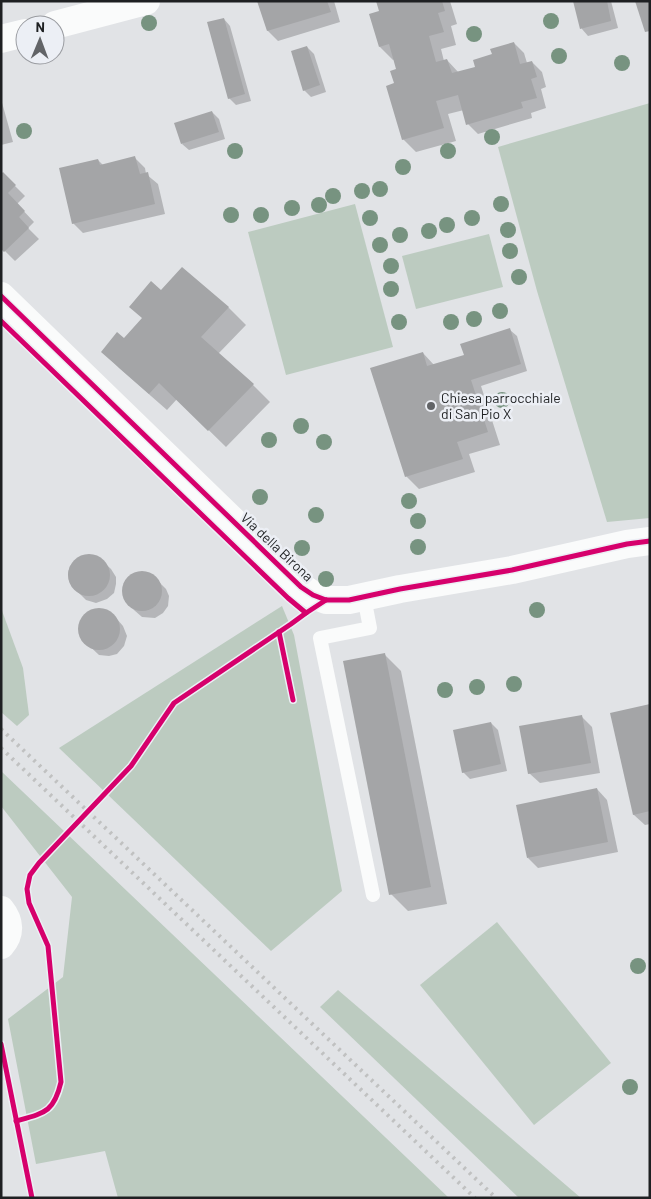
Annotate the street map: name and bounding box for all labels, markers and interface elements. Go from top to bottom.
north arrow [15,15,65,65]
text: N [35,18,45,35]
place label: Chiesa parrocchiale di San Pio X [441,389,561,422]
marker: Chiesa parrocchiale di San Pio X [425,400,437,412]
street label: Via della Birona [238,509,317,585]

